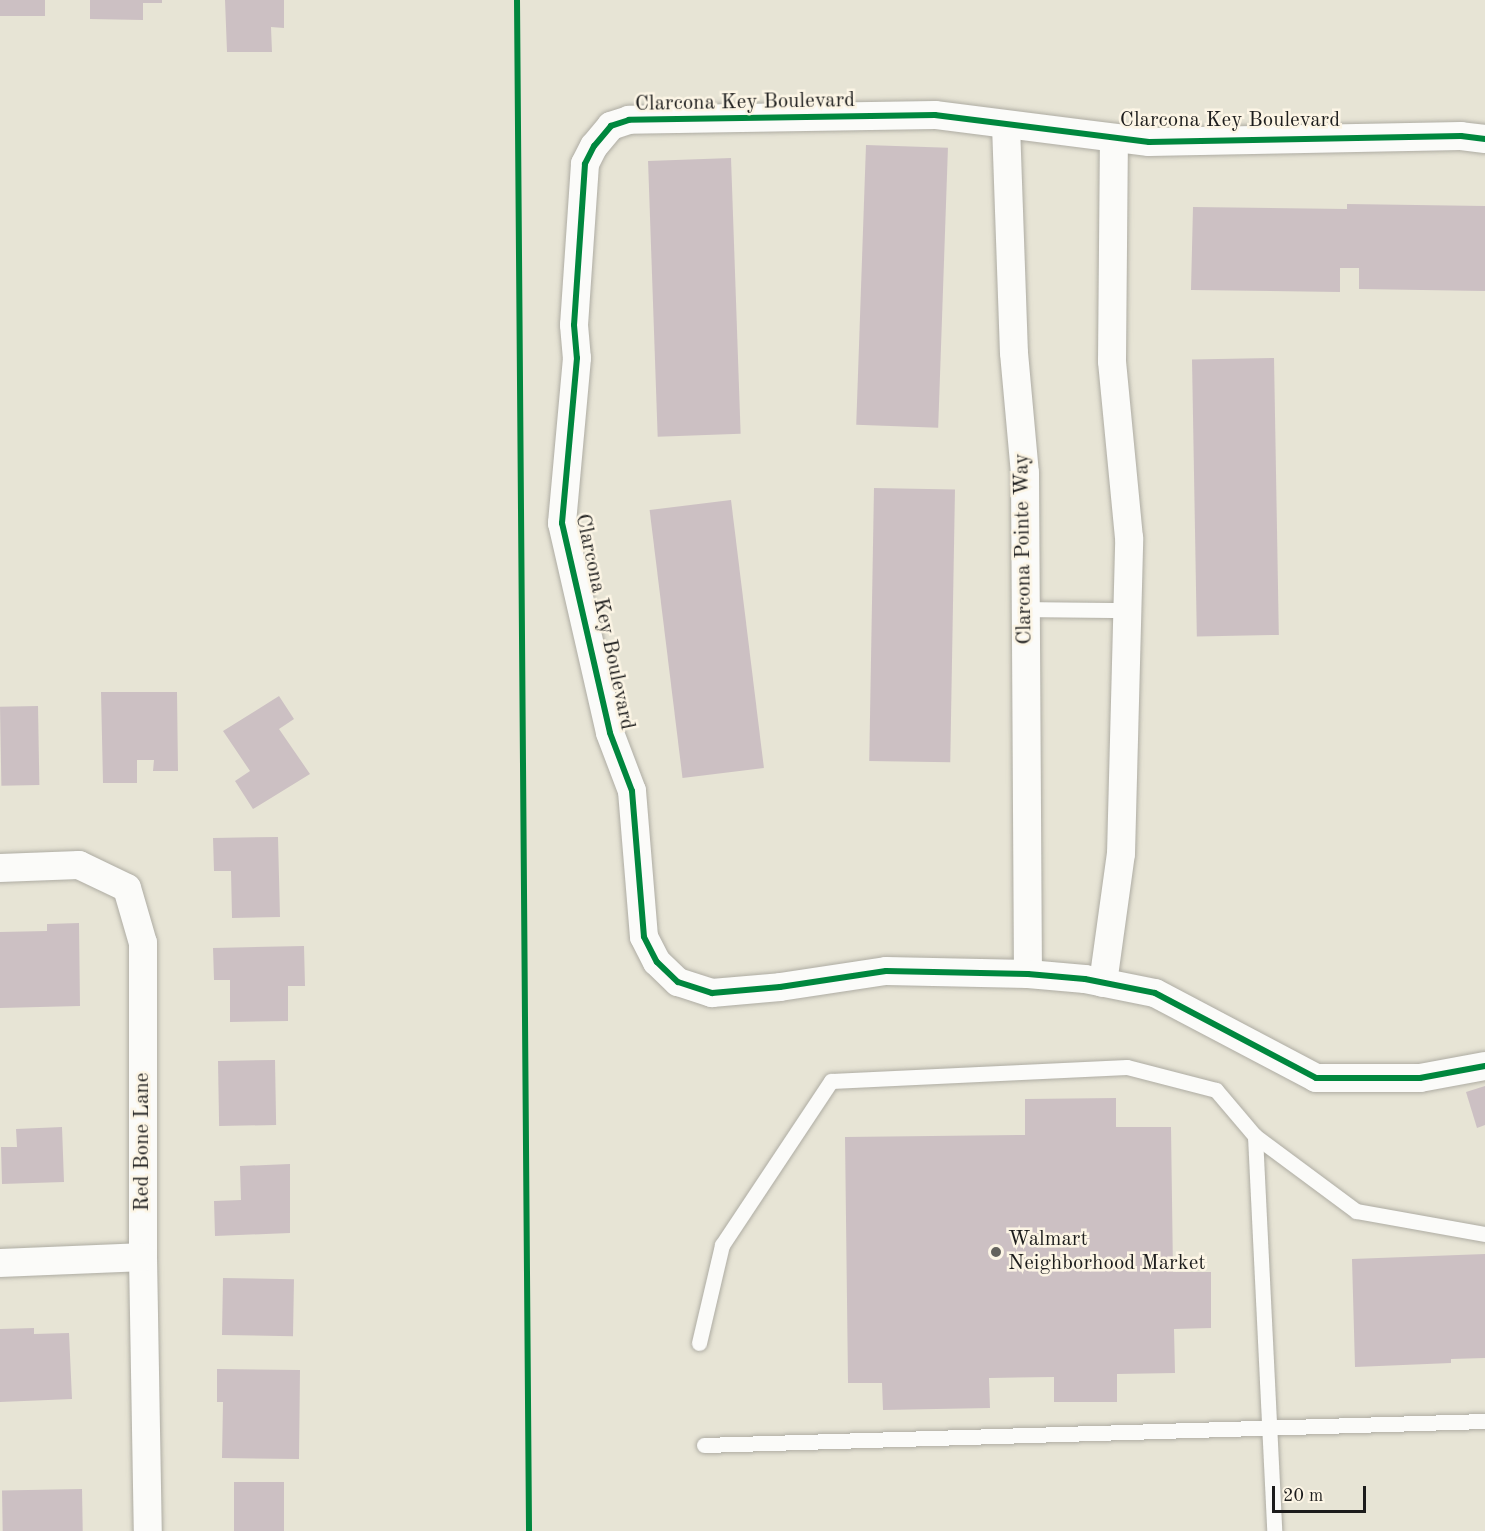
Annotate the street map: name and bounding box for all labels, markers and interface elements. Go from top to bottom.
street label: Clarcona Key Boulevard [635,88,855,118]
street label: Clarcona Key Boulevard [1120,108,1340,134]
street label: Clarcona Pointe Way [1010,453,1038,645]
street label: Clarcona Key Boulevard [569,512,639,732]
street label: Red Bone Lane [130,1073,156,1211]
place label: Walmart Neighborhood Market [1008,1227,1206,1277]
marker: Walmart Neighborhood Market [989,1245,1003,1259]
scale bar [1275,1474,1370,1512]
text: 20 m [1283,1487,1323,1505]

